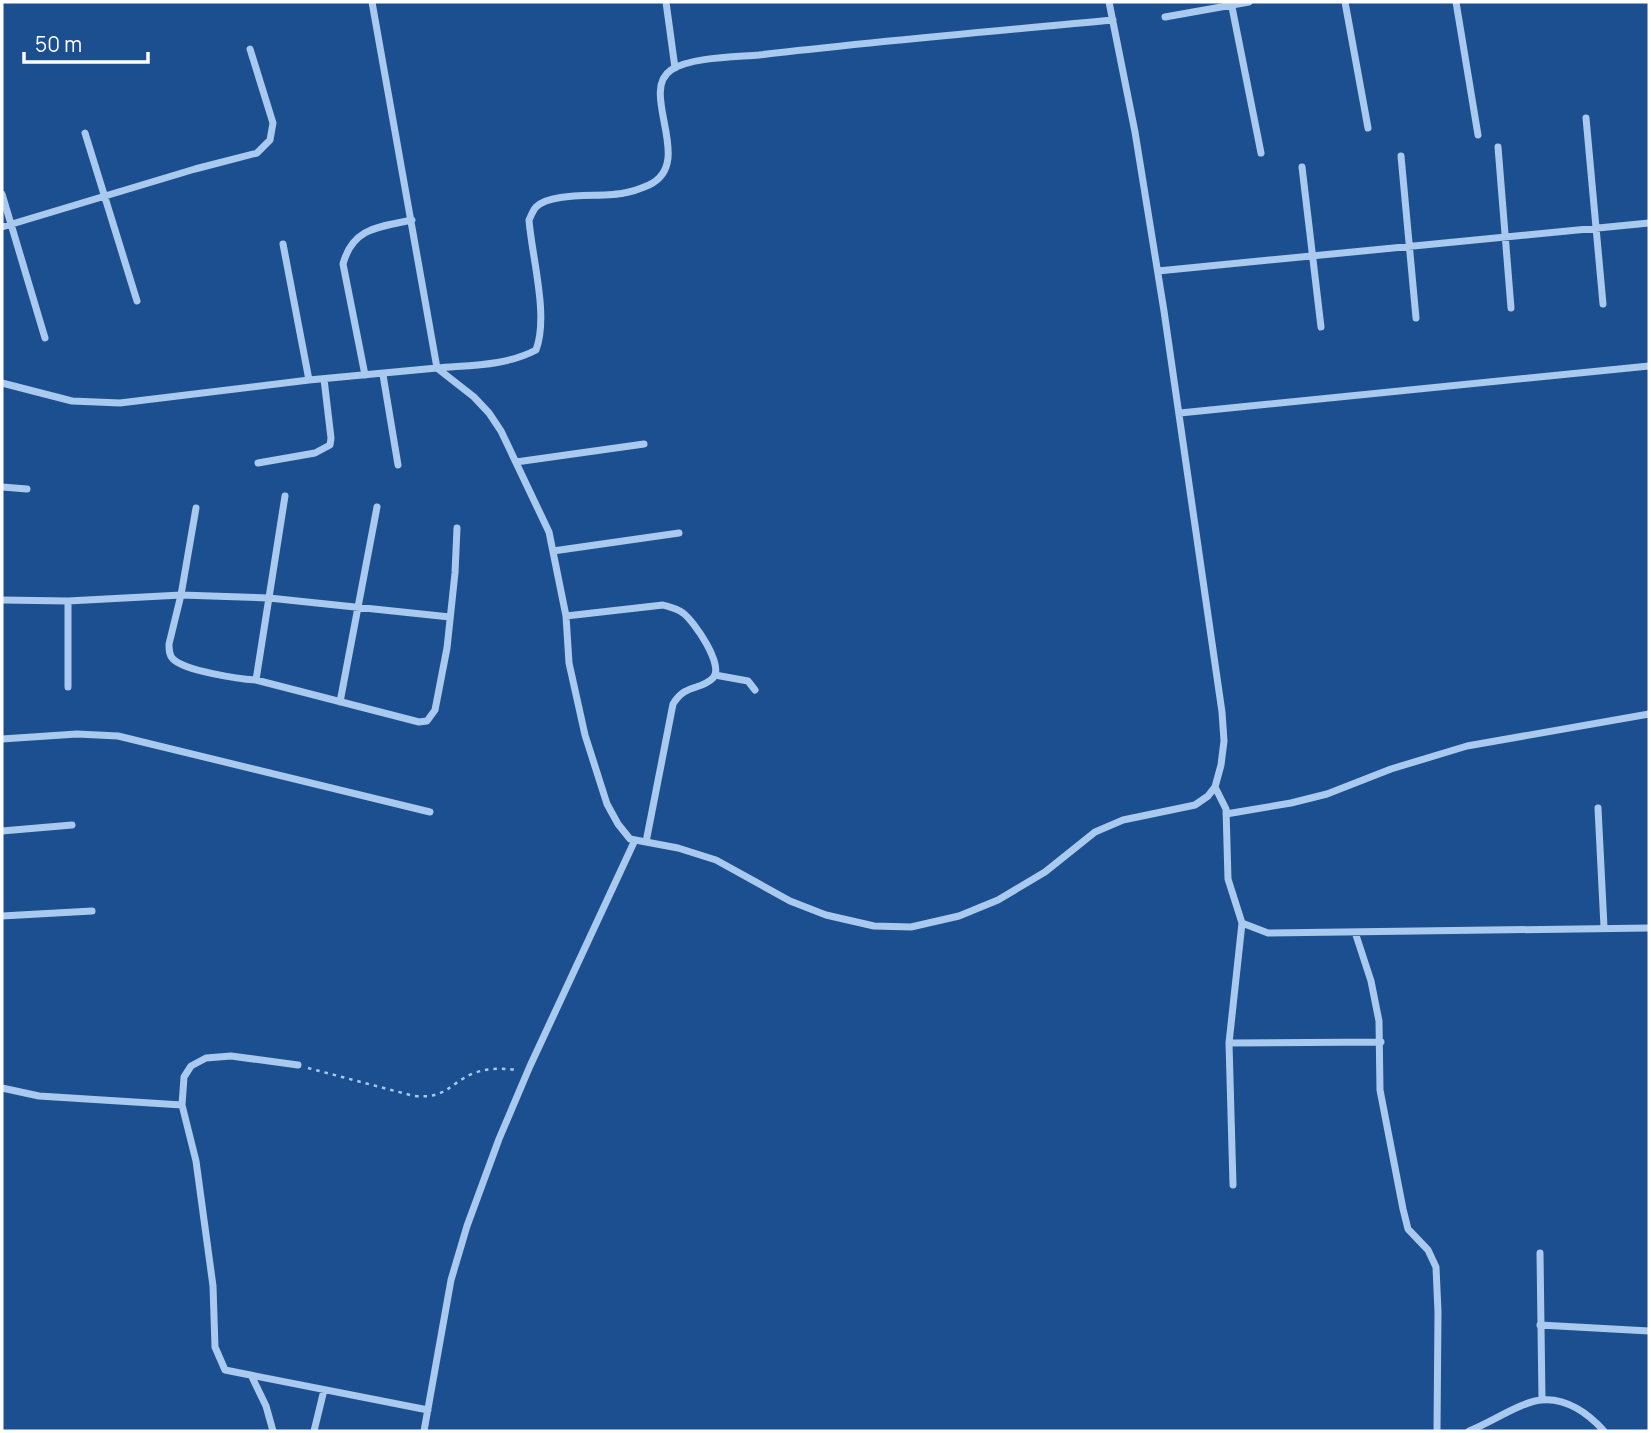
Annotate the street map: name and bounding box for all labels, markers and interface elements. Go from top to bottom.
scale bar [24,21,149,65]
text: 50 m [35,30,82,58]

